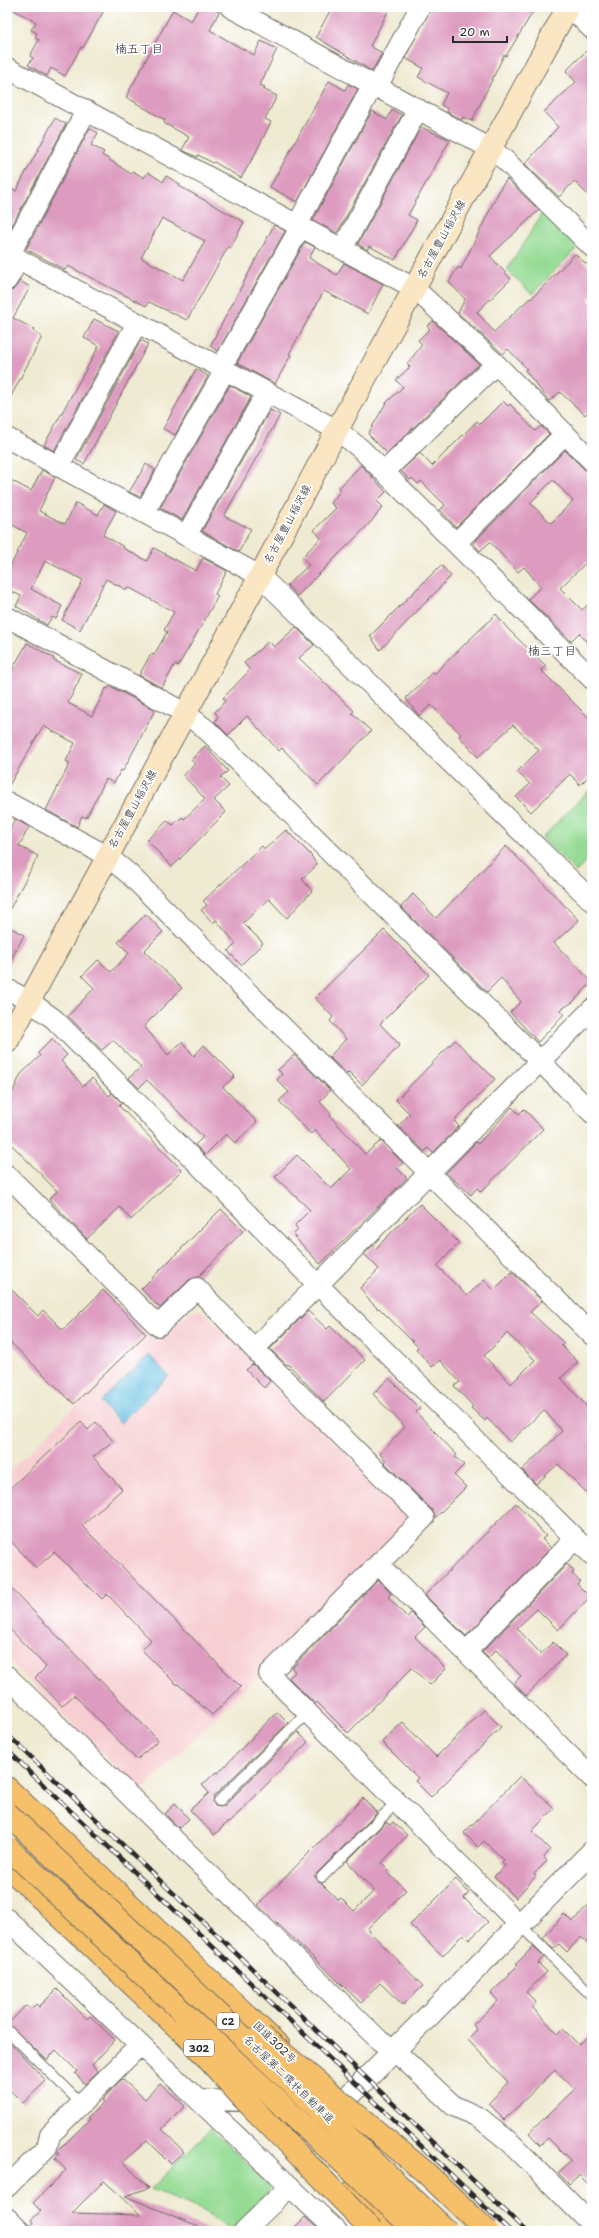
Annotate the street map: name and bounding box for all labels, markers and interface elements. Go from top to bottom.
scale bar [453,18,507,44]
text: 20 m [459,24,490,40]
district label: 楠五丁目 [115,41,163,57]
street label: 名古屋豊山稲沢線 [414,197,469,281]
street label: 名古屋豊山稲沢線 [260,482,315,567]
district label: 楠三丁目 [528,643,576,659]
street label: 名古屋豊山稲沢線 [105,767,160,851]
road number: C2 [217,2013,239,2029]
street label: 国道302号 [250,2018,300,2067]
street label: 名古屋第二環状自動車道 [240,2032,337,2127]
road number: 302 [184,2040,214,2056]

